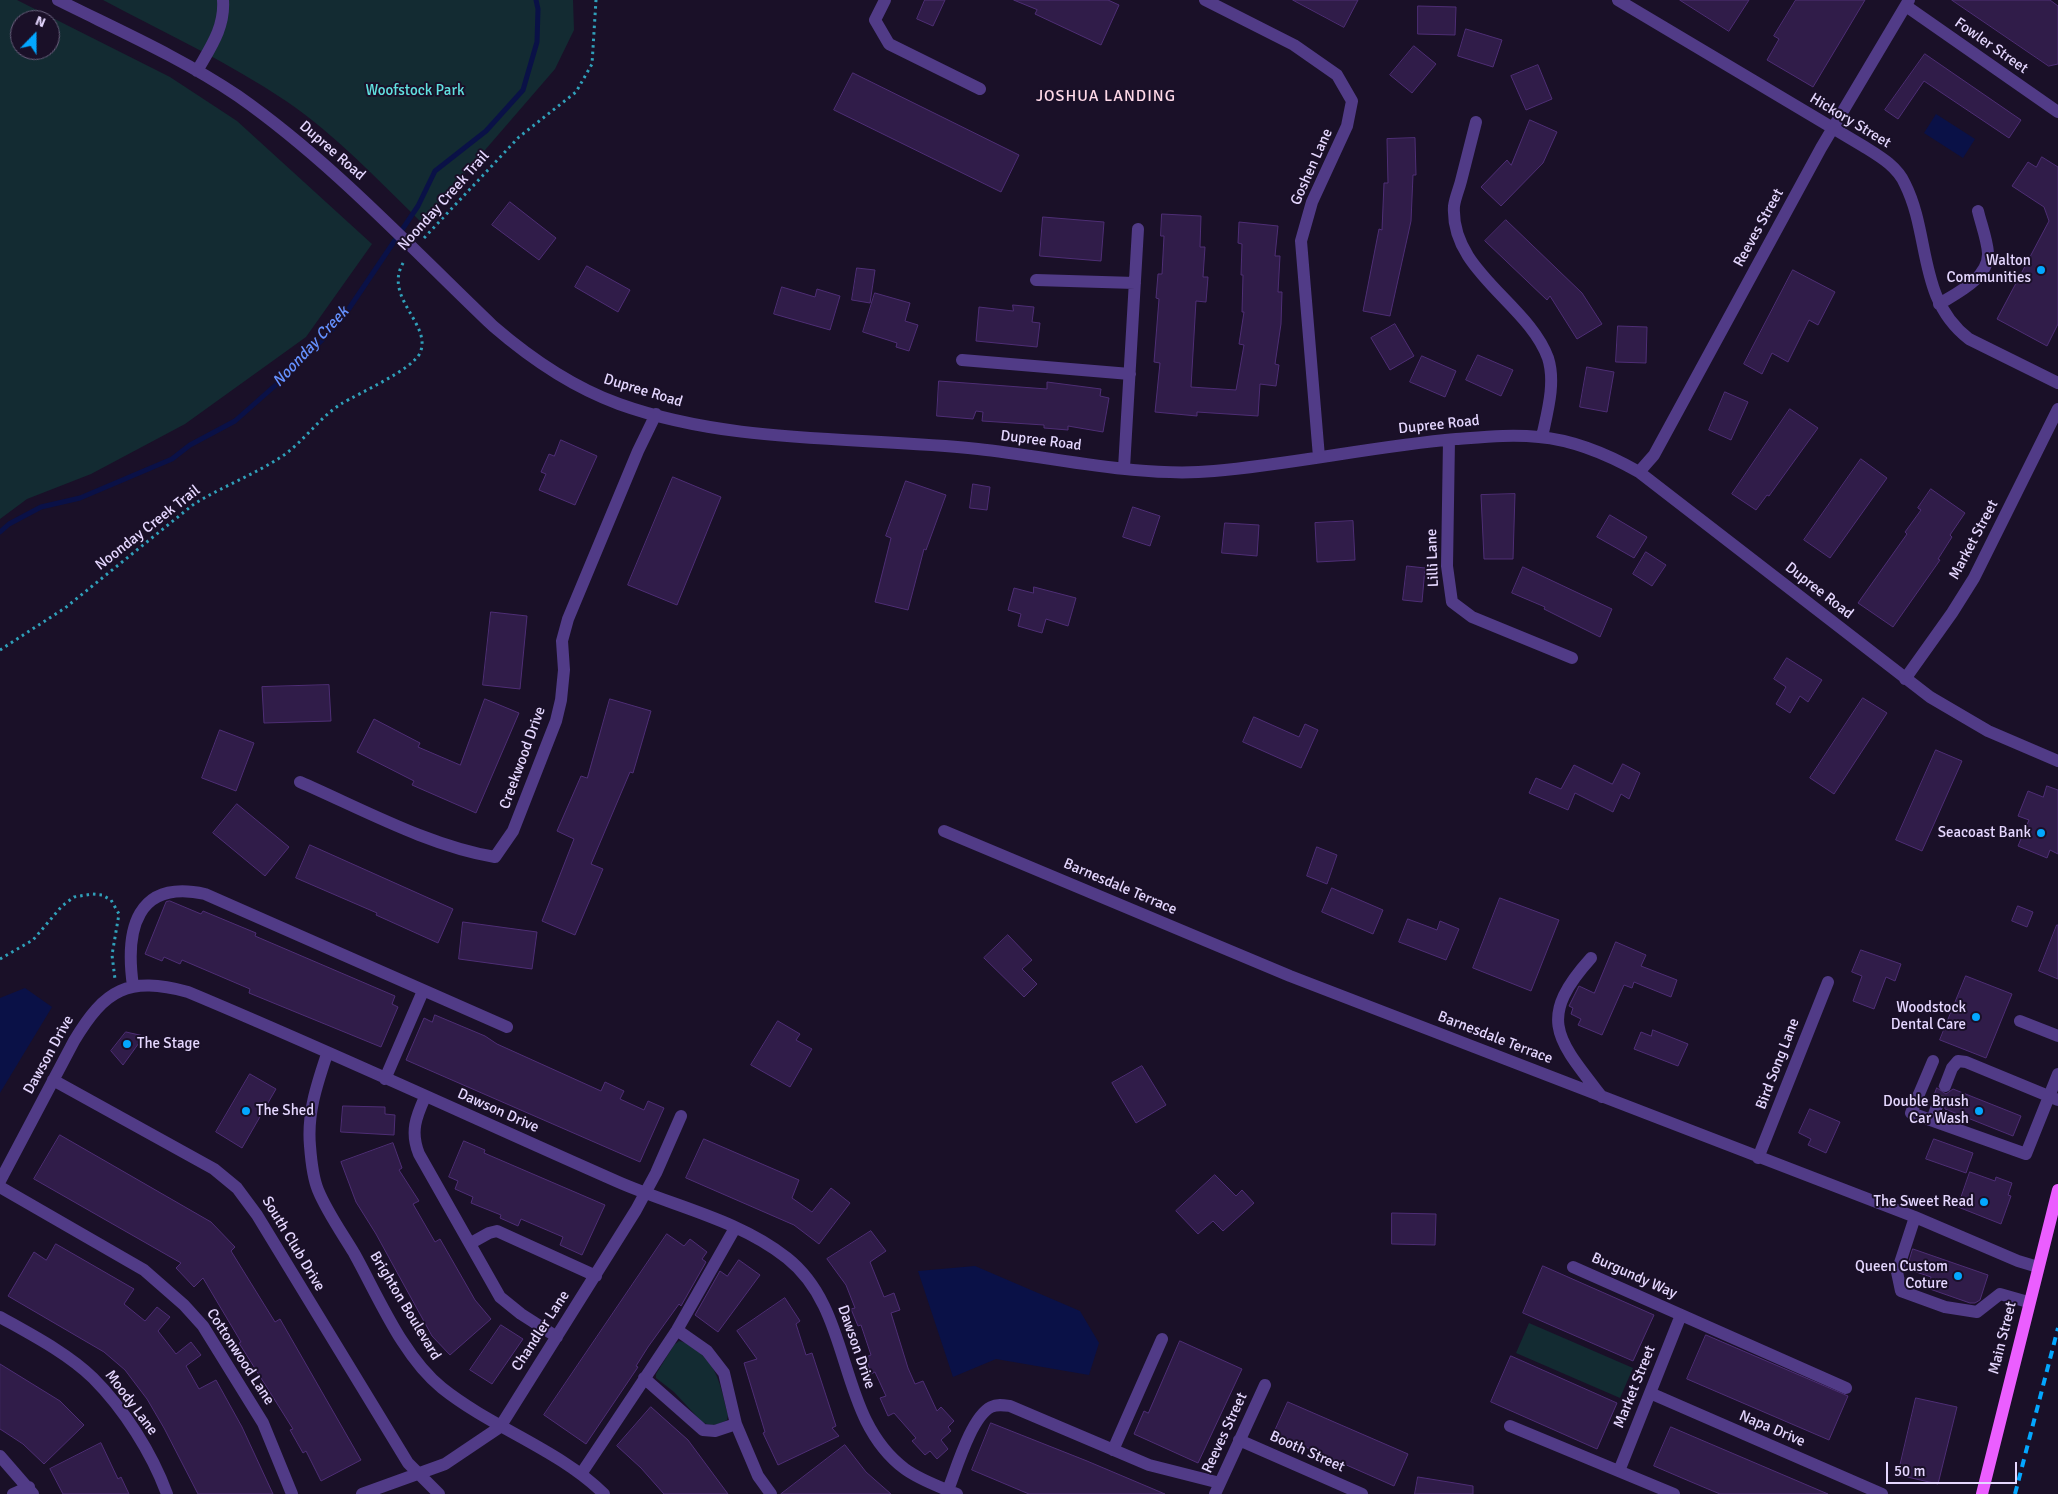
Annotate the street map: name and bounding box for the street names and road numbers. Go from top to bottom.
street label: Fowler Street [1951,14,2031,78]
street label: Hickory Street [1806,90,1894,152]
street label: Dupree Road [295,117,369,185]
street label: Goshen Lane [1287,126,1337,208]
street label: Noonday Creek Trail [394,147,494,255]
street label: Reeves Street [1730,186,1788,270]
street label: Dupree Road [601,370,685,412]
street label: Dupree Road [1398,412,1480,438]
street label: Dupree Road [999,427,1083,455]
street label: Noonday Creek Trail [92,482,204,574]
street label: Market Street [1945,497,2003,583]
street label: Lilli Lane [1423,528,1443,588]
street label: Dupree Road [1781,559,1857,623]
street label: Creekwood Drive [496,704,550,812]
street label: Barnesdale Terrace [1060,855,1180,919]
street label: Barnesdale Terrace [1435,1008,1555,1068]
street label: Dawson Drive [20,1012,78,1098]
street label: Bird Song Lane [1752,1016,1804,1112]
street label: Dawson Drive [454,1085,542,1137]
street label: South Club Drive [258,1193,328,1295]
street label: Brighton Boulevard [365,1248,445,1364]
street label: Burgundy Way [1588,1249,1680,1303]
street label: Chandler Lane [508,1287,574,1375]
street label: Main Street [1985,1300,2021,1376]
street label: Dawson Drive [833,1303,879,1391]
street label: Cottonwood Lane [202,1305,278,1409]
street label: Market Street [1610,1343,1660,1431]
street label: Moody Lane [101,1367,161,1439]
street label: Reeves Street [1199,1390,1251,1476]
street label: Napa Drive [1736,1407,1808,1451]
street label: Booth Street [1267,1427,1347,1477]

